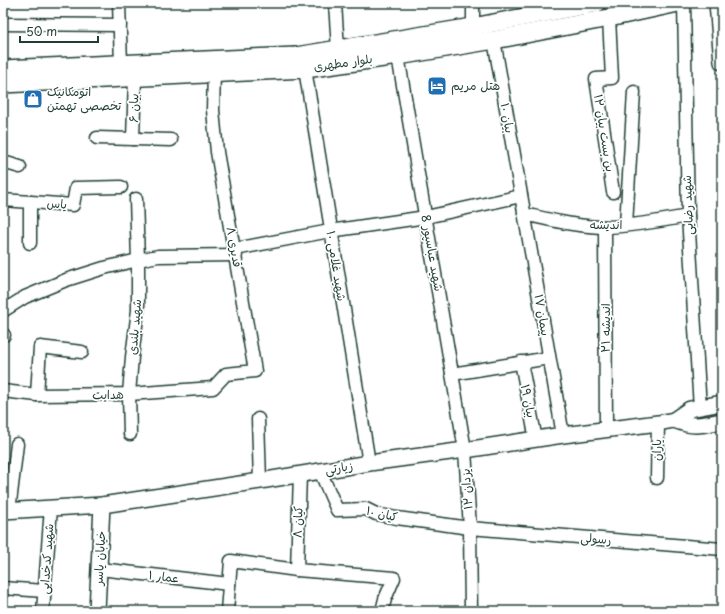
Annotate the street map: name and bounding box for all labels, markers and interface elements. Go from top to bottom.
scale bar [20,18,98,44]
text: 50 m [26,22,57,40]
street label: بلوار مطهری [312,49,374,75]
hotel icon: هتل مریم [426,75,448,97]
place label: هتل مریم [451,76,501,95]
place label: اتومکانیک تخصصی تهمتن [47,82,122,114]
shop icon: اتومکانیک تخصصی تهمتن [22,88,44,110]
street label: بیان ۶ [124,93,142,123]
street label: بن بست بیان ۱۲ [590,93,620,173]
street label: بیان ۱۰ [496,101,519,134]
street label: شهید رضایی [677,175,697,235]
street label: یاس [46,193,68,213]
street label: شهید عباسپور 8 [417,213,449,293]
street label: اندیشه [589,215,623,233]
street label: قدیری ۸ [223,225,247,269]
street label: شهید غلامی ۱۰ [323,229,351,302]
street label: پیمان ۱۷ [530,292,556,337]
street label: شهید بلندی [123,298,145,356]
street label: اندیشه ۲۱ [596,303,614,353]
street label: بیان ۱۹ [517,382,541,419]
street label: هدایت [92,385,124,403]
street label: یاران [647,439,665,461]
street label: زیارتی [323,456,354,478]
street label: یزدان ۱۲ [456,468,476,510]
street label: کیان ۱۰ [365,501,400,525]
street label: کیان ۸ [287,506,307,538]
street label: شهید کدخدایی [35,523,57,595]
street label: رسولی [580,528,612,548]
street label: خیابان یاسر [89,530,109,587]
street label: عمار ۱ [148,565,181,587]

